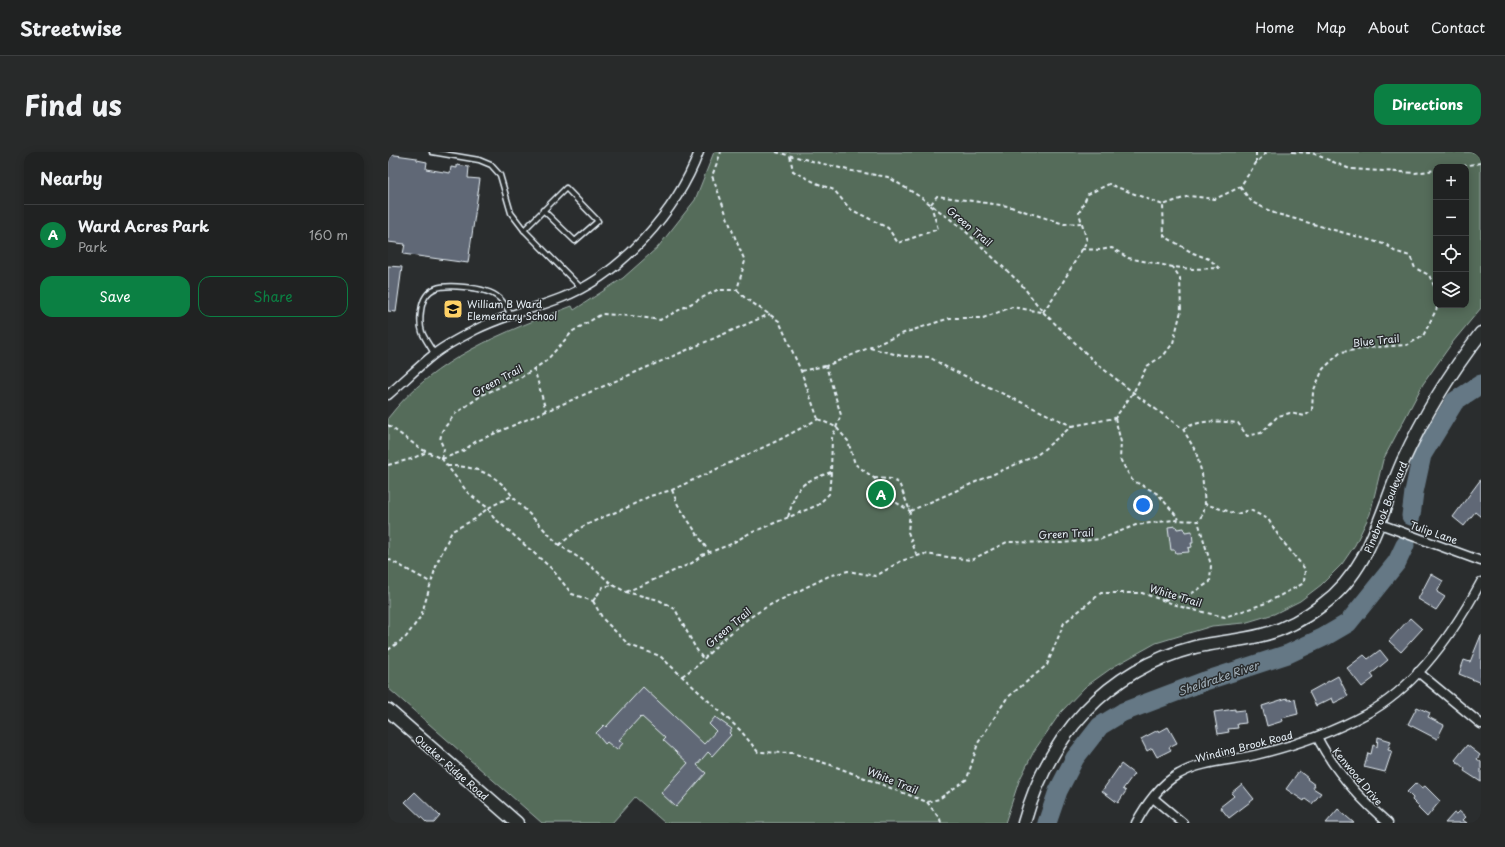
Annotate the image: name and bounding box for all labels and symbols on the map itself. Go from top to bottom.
street label: Green Trail [944,203,996,250]
place label: William B Ward Elementary School [467,296,557,323]
school or university icon: William B Ward Elementary School [442,298,464,320]
street label: Blue Trail [1352,330,1400,350]
street label: Green Trail [469,360,525,400]
street label: Pinebrook Boulevard [1360,459,1410,555]
pin: A [868,479,894,509]
your location [1133,495,1153,515]
street label: Tulip Lane [1408,517,1460,547]
street label: Green Trail [1038,524,1094,542]
street label: White Trail [1148,580,1204,610]
street label: Green Trail [702,603,754,650]
water label: Sheldrake River [1175,656,1262,700]
street label: Winding Brook Road [1194,727,1294,765]
street label: Quaker Ridge Road [412,731,492,804]
street label: Kenwood Drive [1329,744,1387,808]
street label: White Trail [865,763,921,797]

